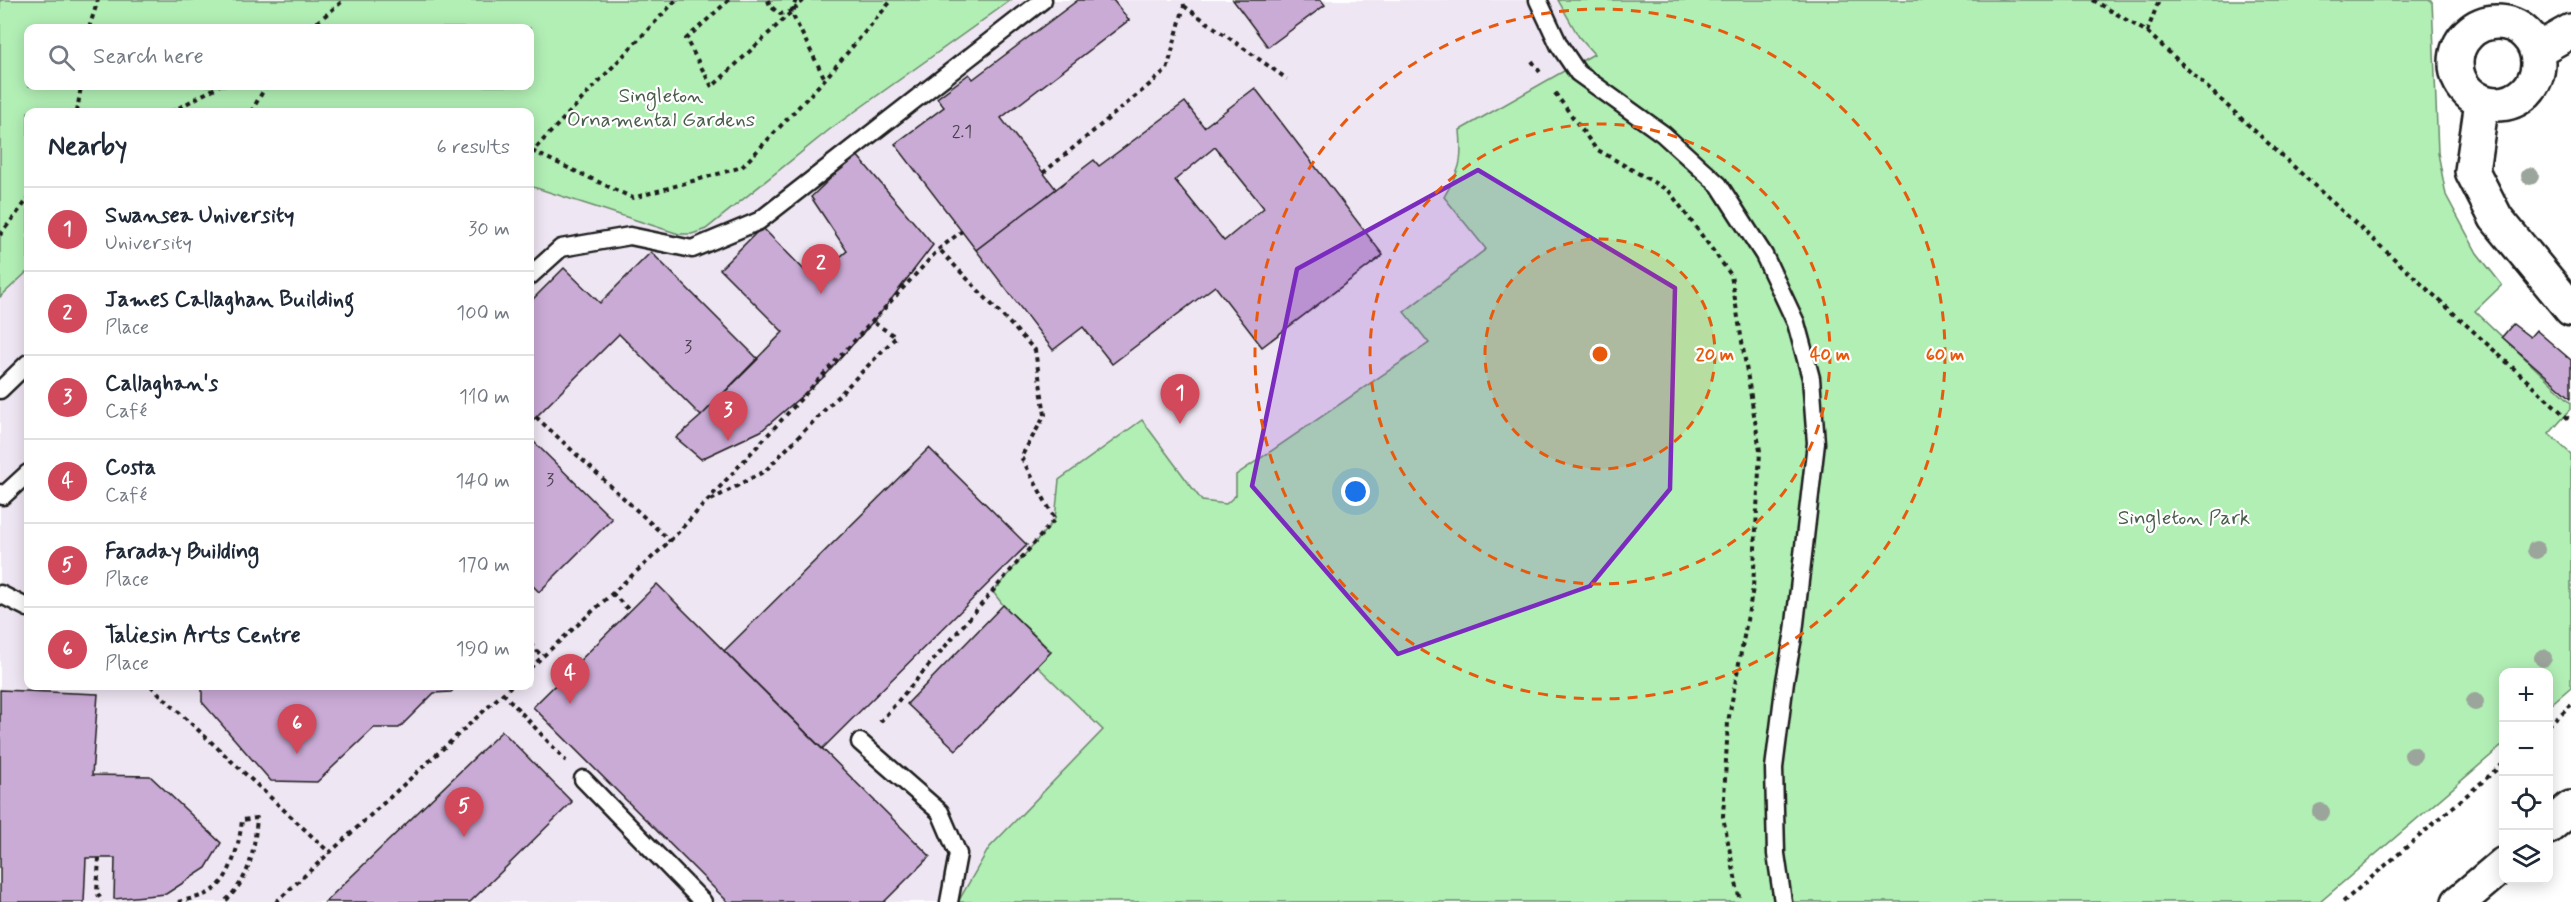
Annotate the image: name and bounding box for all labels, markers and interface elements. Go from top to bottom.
search box [24,24,534,90]
icon: search [45,41,78,74]
text: Search here [93,43,204,71]
park label: Singleton Ornamental Gardens [567,82,755,134]
house number: 2.1 [952,120,972,144]
text: Nearby [48,130,127,164]
text: 6 results [437,134,510,161]
text: Swansea University [105,202,294,230]
text: 1 [63,216,72,243]
text: 30 m [468,216,510,243]
text: University [105,230,192,257]
pin: 2 [802,244,840,294]
text: James Callaghan Building [105,286,354,314]
text: 2 [63,300,72,327]
text: 100 m [456,300,510,327]
text: Place [105,314,149,341]
house number: 3 [684,335,692,359]
text: 20 m [1696,343,1734,367]
text: 40 m [1810,343,1850,367]
text: 60 m [1926,343,1964,367]
centre of rings [1590,344,1610,364]
text: Callaghan's [105,370,218,398]
pin: 1 [1160,374,1200,424]
text: 3 [63,384,72,411]
text: 110 m [459,384,510,411]
pin: 3 [708,392,748,441]
text: Café [105,398,147,425]
text: Costa [105,454,156,482]
text: 4 [62,468,73,495]
text: 140 m [456,468,510,495]
house number: 3 [546,468,554,492]
your location [1341,477,1370,506]
text: Café [105,482,147,509]
park label: Singleton Park [2118,504,2250,533]
text: Faraday Building [105,538,259,566]
text: 5 [62,552,74,579]
text: 170 m [458,552,510,579]
text: Place [105,566,149,593]
text: Taliesin Arts Centre [105,622,301,650]
text: 6 [62,636,73,663]
text: 190 m [456,636,510,663]
text: Place [105,650,149,677]
pin: 4 [550,654,590,704]
map controls [2499,668,2553,884]
button: + [2499,668,2553,722]
pin: 6 [278,704,316,754]
button: − [2499,722,2553,776]
button: locate [2499,776,2553,830]
pin: 5 [444,788,484,837]
button: layers [2499,830,2553,884]

